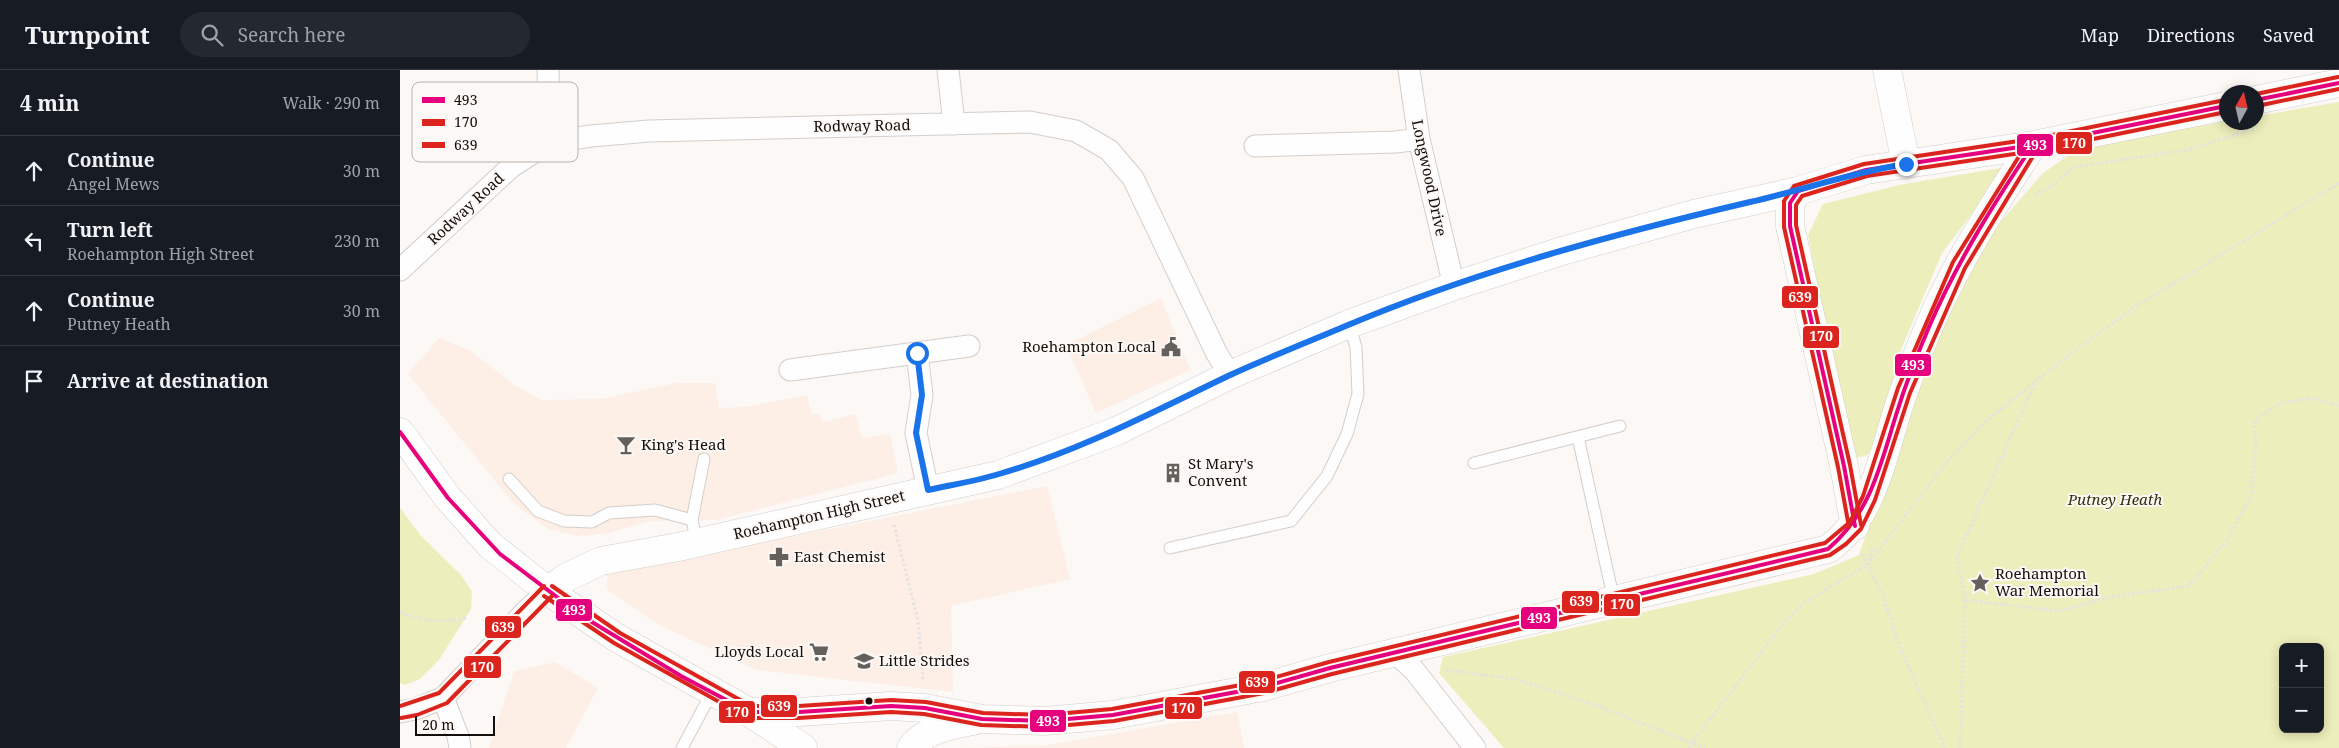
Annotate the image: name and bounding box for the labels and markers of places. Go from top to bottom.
place label: Roehampton Local [1022,336,1156,356]
public building icon: Roehampton Local [1160,336,1182,358]
bar icon: King's Head [615,434,637,456]
place label: King's Head [641,434,726,454]
place label: St Mary's Convent [1188,453,1254,490]
building icon: St Mary's Convent [1162,462,1184,484]
pharmacy icon: East Chemist [768,546,790,568]
place label: East Chemist [794,546,886,566]
place label: Roehampton War Memorial [1995,563,2099,600]
place icon: Roehampton War Memorial [1969,572,1991,594]
place label: Lloyds Local [715,641,804,661]
supermarket icon: Lloyds Local [808,641,830,663]
school or university icon: Little Strides [853,650,875,672]
place label: Little Strides [879,650,970,670]
unlabelled marker [864,696,874,706]

